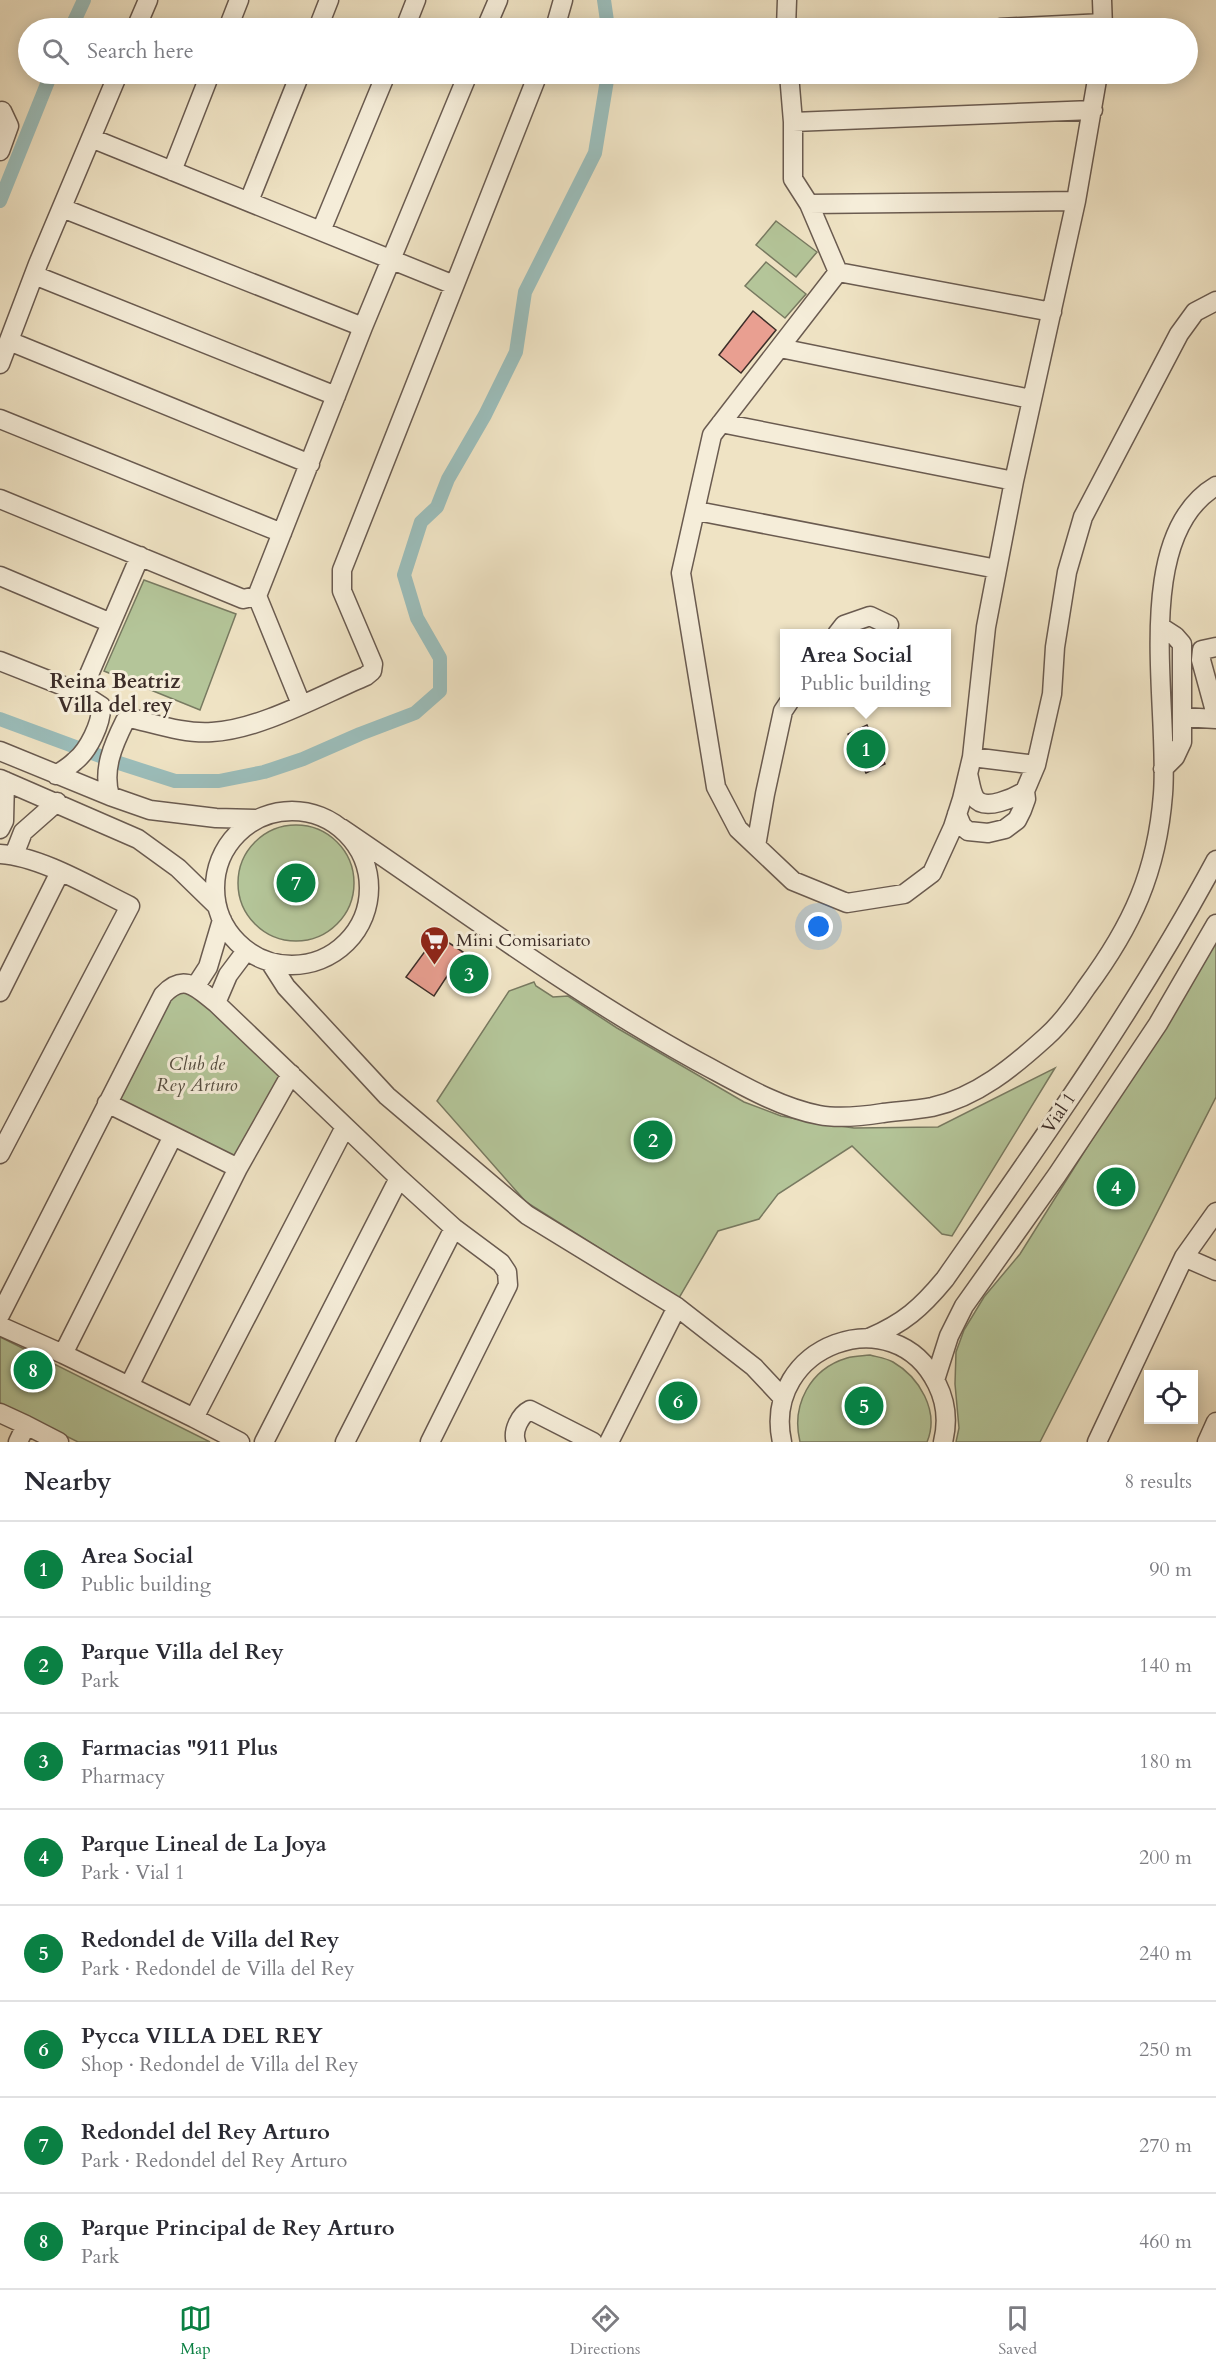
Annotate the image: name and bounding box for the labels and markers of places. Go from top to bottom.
pin: 1 [846,726,886,771]
pin: 7 [276,860,316,906]
supermarket icon: Mini Comisariato [419,924,451,966]
place label: Mini Comisariato [456,928,591,953]
pin: 3 [450,952,488,996]
pin: 2 [634,1118,672,1162]
pin: 4 [1096,1164,1136,1210]
pin: 8 [14,1348,52,1392]
pin: 6 [658,1378,698,1424]
pin: 5 [844,1384,884,1428]

